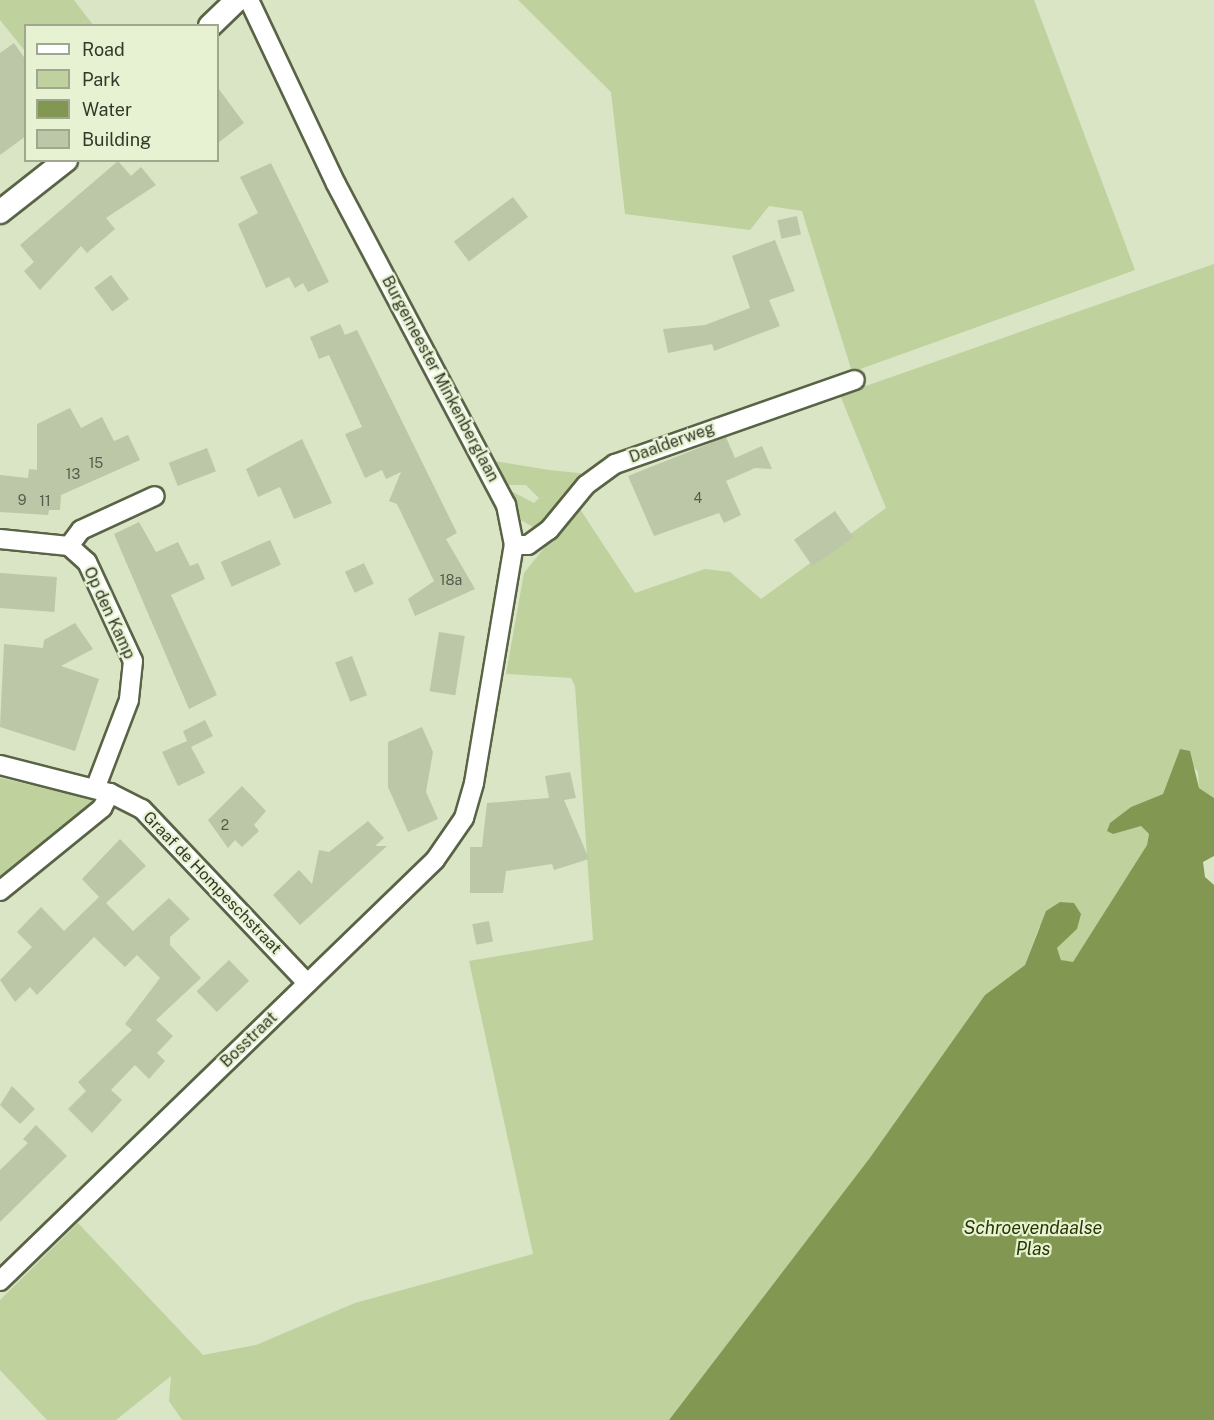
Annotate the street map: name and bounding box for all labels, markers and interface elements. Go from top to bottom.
legend [24,24,219,162]
text: Road [82,39,125,60]
text: Park [82,69,120,90]
text: Water [82,99,132,120]
text: Building [82,129,151,150]
street label: Burgemeester Minkenberglaan [377,273,503,485]
street label: Daalderweg [627,419,717,467]
house number: 15 [89,455,103,471]
house number: 13 [66,466,80,482]
house number: 4 [694,490,702,506]
house number: 9 [18,492,26,508]
house number: 11 [39,493,51,509]
street label: Op den Kamp [79,564,139,662]
house number: 18a [440,572,462,588]
street label: Graaf de Hompeschstraat [139,808,285,958]
house number: 2 [221,817,229,833]
street label: Bosstraat [217,1008,281,1072]
water label: Schroevendaalse Plas [964,1218,1102,1260]

